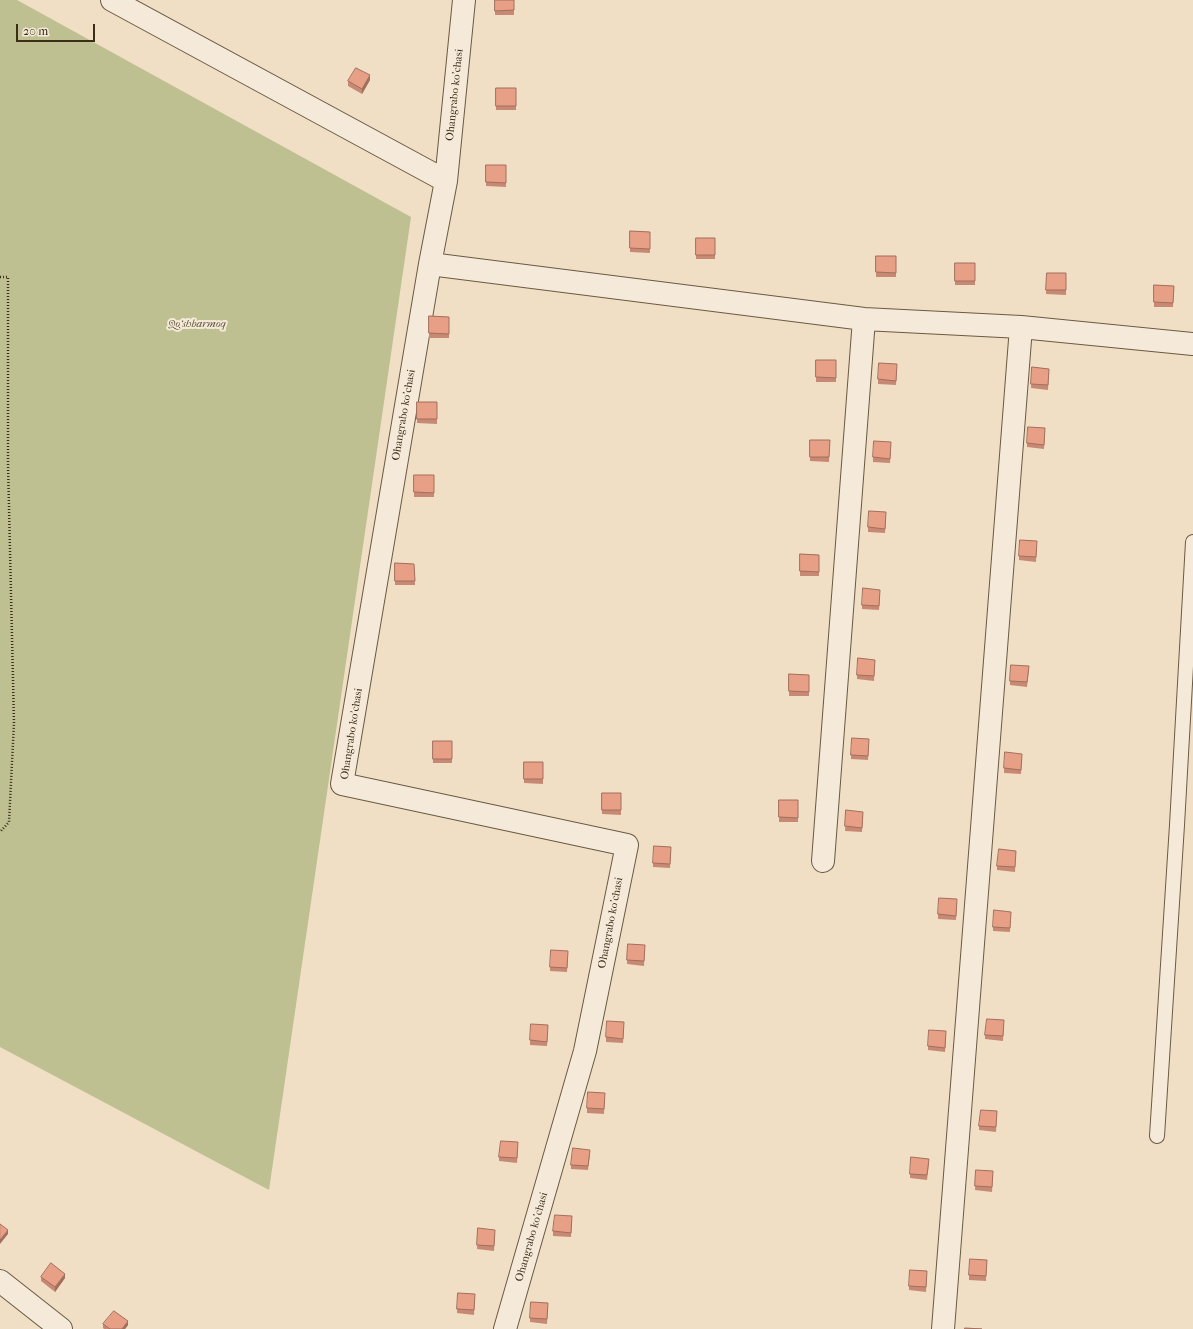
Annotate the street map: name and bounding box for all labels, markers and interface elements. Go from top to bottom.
scale bar [18,16,97,42]
text: 20 m [23,24,48,38]
street label: Ohangrabo ko'chasi [444,48,466,142]
park label: Qo‘shbarmoq [168,317,226,331]
street label: Ohangrabo ko'chasi [389,368,419,462]
street label: Ohangrabo ko'chasi [338,687,366,781]
street label: Ohangrabo ko'chasi [596,876,626,970]
street label: Ohangrabo ko'chasi [513,1191,551,1283]

